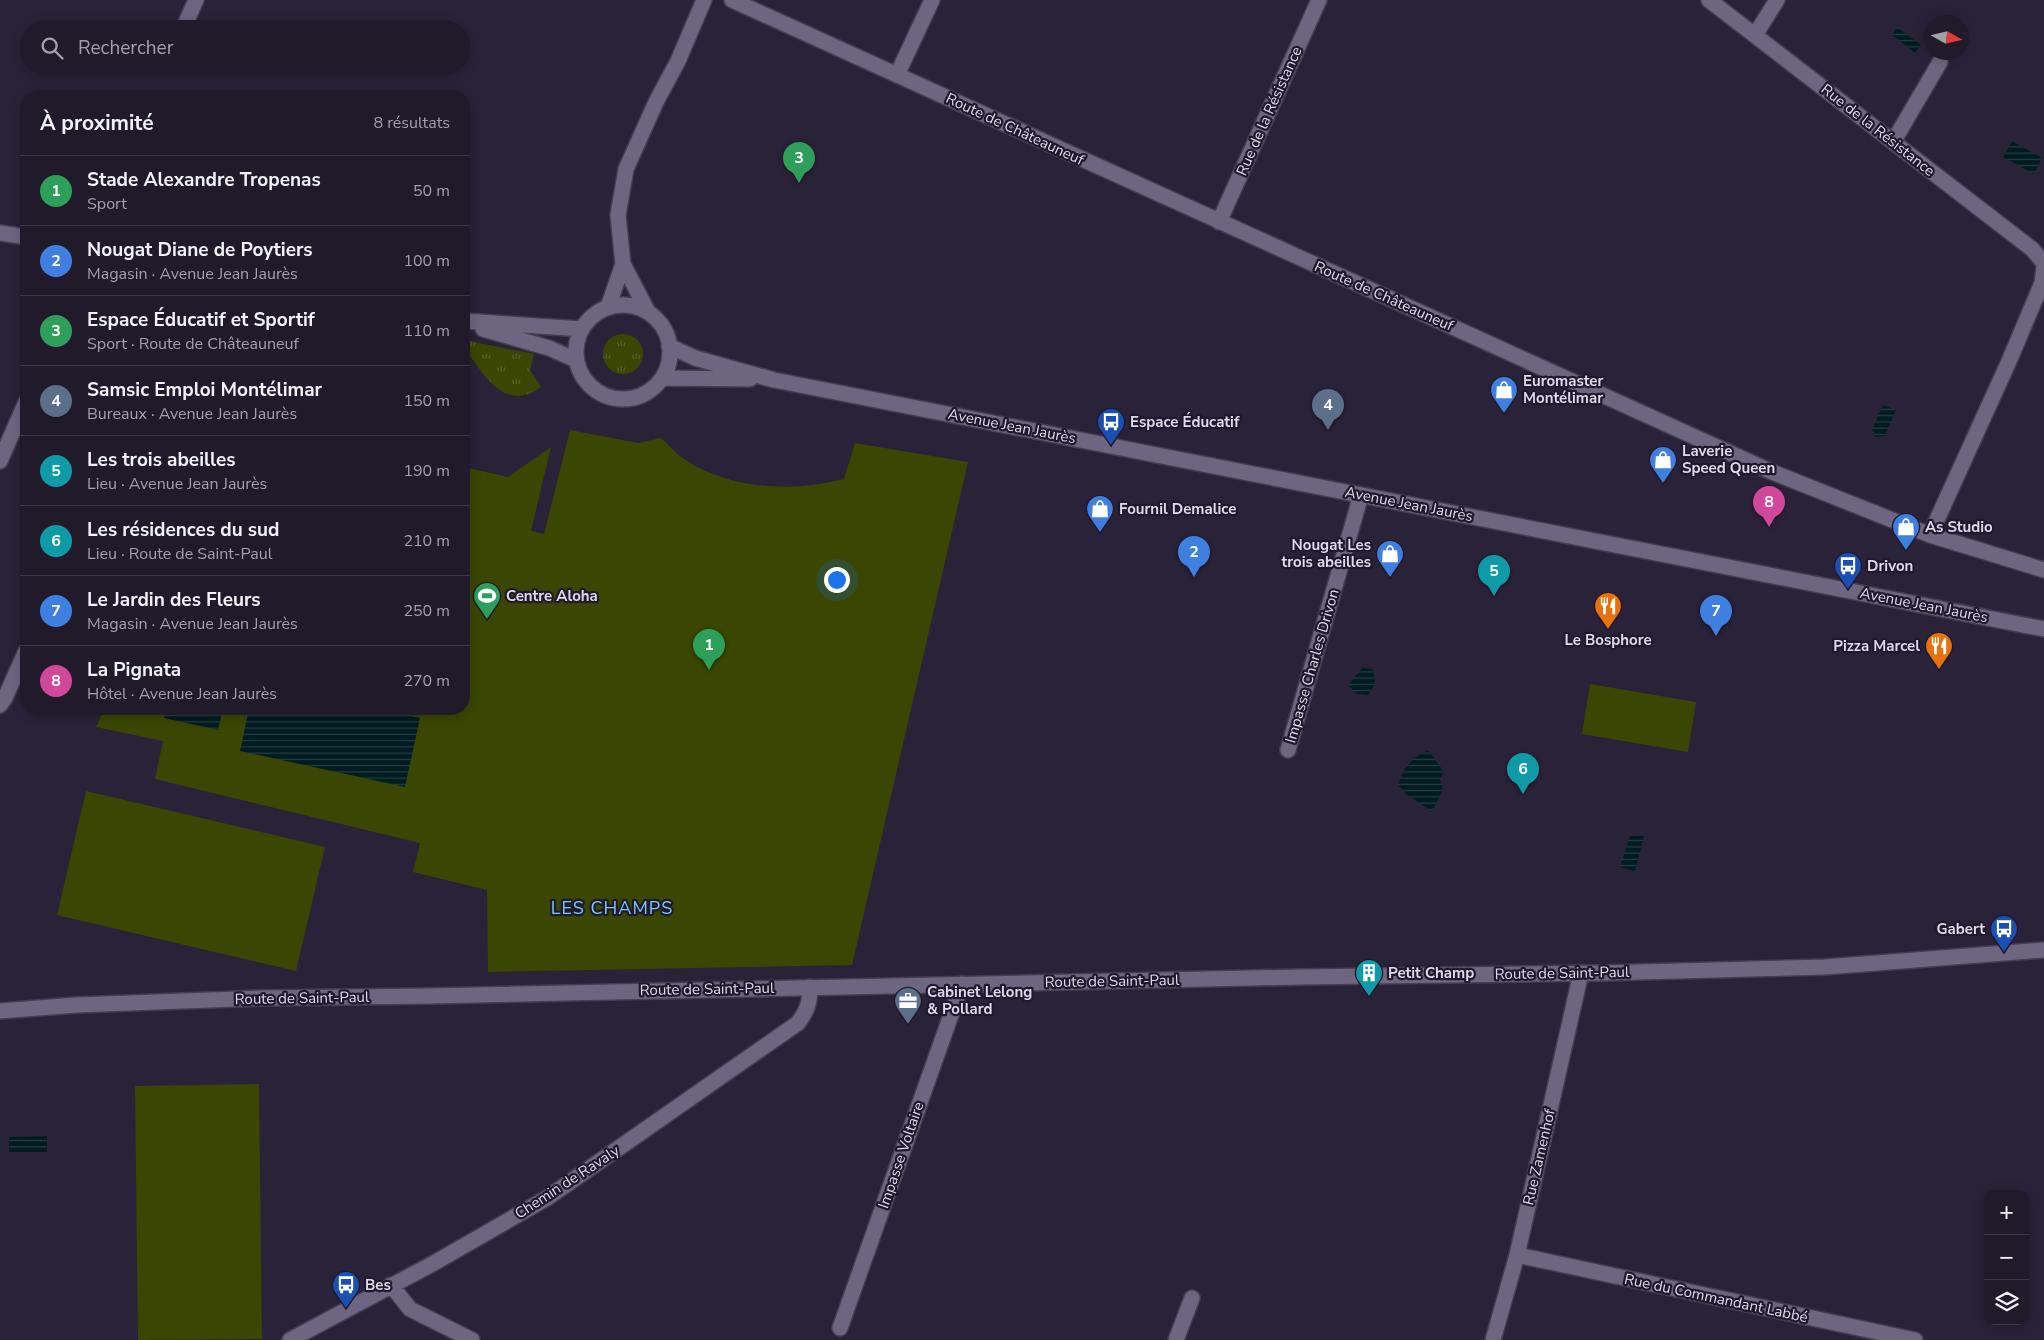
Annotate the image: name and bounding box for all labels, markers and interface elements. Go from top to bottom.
north arrow [1924,15,1969,60]
search box [20,20,470,75]
icon: search [38,34,66,62]
text: Rechercher [78,35,173,61]
street label: Rue de la Résistance [1232,43,1306,179]
street label: Rue de la Résistance [1817,79,1939,181]
street label: Route de Châteauneuf [943,88,1088,170]
text: À proximité [40,109,154,137]
text: 8 résultats [374,112,450,134]
pin: 3 [783,142,815,183]
text: Stade Alexandre Tropenas [87,167,321,193]
text: 1 [51,180,61,202]
text: 50 m [413,180,450,202]
text: Sport [87,193,127,215]
text: Nougat Diane de Poytiers [87,237,313,263]
text: 2 [51,250,61,272]
text: 100 m [403,250,450,272]
street label: Route de Châteauneuf [1311,256,1458,336]
text: Magasin · Avenue Jean Jaurès [87,263,298,285]
text: Espace Éducatif et Sportif [87,307,315,333]
text: 3 [51,320,61,342]
text: 110 m [403,320,450,342]
text: Sport · Route de Châteauneuf [87,333,299,355]
place label: Euromaster Montélimar [1523,371,1603,408]
shop icon: Euromaster Montélimar [1489,375,1519,414]
text: Samsic Emploi Montélimar [87,377,322,403]
pin: 4 [1312,389,1344,430]
text: 4 [51,390,61,412]
text: 150 m [403,390,450,412]
text: Bureaux · Avenue Jean Jaurès [87,403,297,425]
street label: Avenue Jean Jaurès [946,404,1078,448]
bus stop icon: Espace Éducatif [1096,407,1126,446]
place label: Espace Éducatif [1130,412,1240,432]
place label: Laverie Speed Queen [1682,441,1775,478]
shop icon: Laverie Speed Queen [1648,445,1678,484]
text: Les trois abeilles [87,447,236,473]
text: 5 [51,460,61,482]
text: 190 m [403,460,450,482]
text: Lieu · Avenue Jean Jaurès [87,473,267,495]
street label: Avenue Jean Jaurès [1343,482,1475,526]
pin: 8 [1753,486,1785,527]
shop icon: Fournil Demalice [1085,494,1115,533]
place label: Fournil Demalice [1119,499,1236,519]
shop icon: As Studio [1891,512,1921,551]
text: Les résidences du sud [87,517,280,543]
place label: As Studio [1925,517,1993,537]
text: 6 [51,530,61,552]
text: 210 m [403,530,450,552]
place label: Nougat Les trois abeilles [1282,535,1371,572]
pin: 2 [1178,536,1210,577]
shop icon: Nougat Les trois abeilles [1375,539,1405,578]
text: Lieu · Route de Saint-Paul [87,543,273,565]
bus stop icon: Drivon [1833,551,1863,590]
pin: 5 [1478,555,1510,596]
place label: Drivon [1867,556,1913,576]
your location [824,567,850,593]
sports icon: Centre Aloha [472,581,502,620]
street label: Avenue Jean Jaurès [1858,583,1990,627]
place label: Centre Aloha [506,586,598,606]
text: Le Jardin des Fleurs [87,587,261,613]
street label: Impasse Charles Drivon [1280,587,1344,745]
restaurant icon: Le Bosphore [1593,591,1623,630]
pin: 7 [1700,595,1732,636]
text: 7 [51,600,61,622]
text: 250 m [403,600,450,622]
text: Magasin · Avenue Jean Jaurès [87,613,298,635]
pin: 1 [693,629,725,670]
place label: Le Bosphore [1564,630,1652,650]
restaurant icon: Pizza Marcel [1924,631,1954,670]
place label: Pizza Marcel [1833,636,1920,656]
text: La Pignata [87,657,181,683]
text: 8 [51,670,61,692]
text: 270 m [403,670,450,692]
text: Hôtel · Avenue Jean Jaurès [87,683,277,705]
pin: 6 [1507,753,1539,794]
district label: LES CHAMPS [551,896,673,920]
bus stop icon: Gabert [1989,914,2019,953]
place label: Gabert [1937,919,1985,939]
building icon: Petit Champ [1354,958,1384,997]
street label: Route de Saint-Paul [1494,962,1630,984]
place label: Petit Champ [1388,963,1474,983]
street label: Route de Saint-Paul [1044,970,1180,992]
street label: Route de Saint-Paul [639,978,775,1000]
place label: Cabinet Lelong & Pollard [927,982,1032,1019]
office icon: Cabinet Lelong & Pollard [893,986,923,1025]
street label: Route de Saint-Paul [234,987,370,1009]
street label: Impasse Voltaire [873,1099,929,1211]
street label: Rue Zamenhof [1518,1106,1560,1207]
street label: Chemin de Ravaly [511,1140,624,1223]
map controls [1984,1190,2029,1325]
button: + [1984,1190,2029,1235]
button: − [1984,1235,2029,1280]
street label: Rue du Commandant Labbé [1622,1269,1810,1327]
bus stop icon: Bes [331,1270,361,1309]
place label: Bes [365,1275,391,1295]
button: layers [1984,1280,2029,1325]

